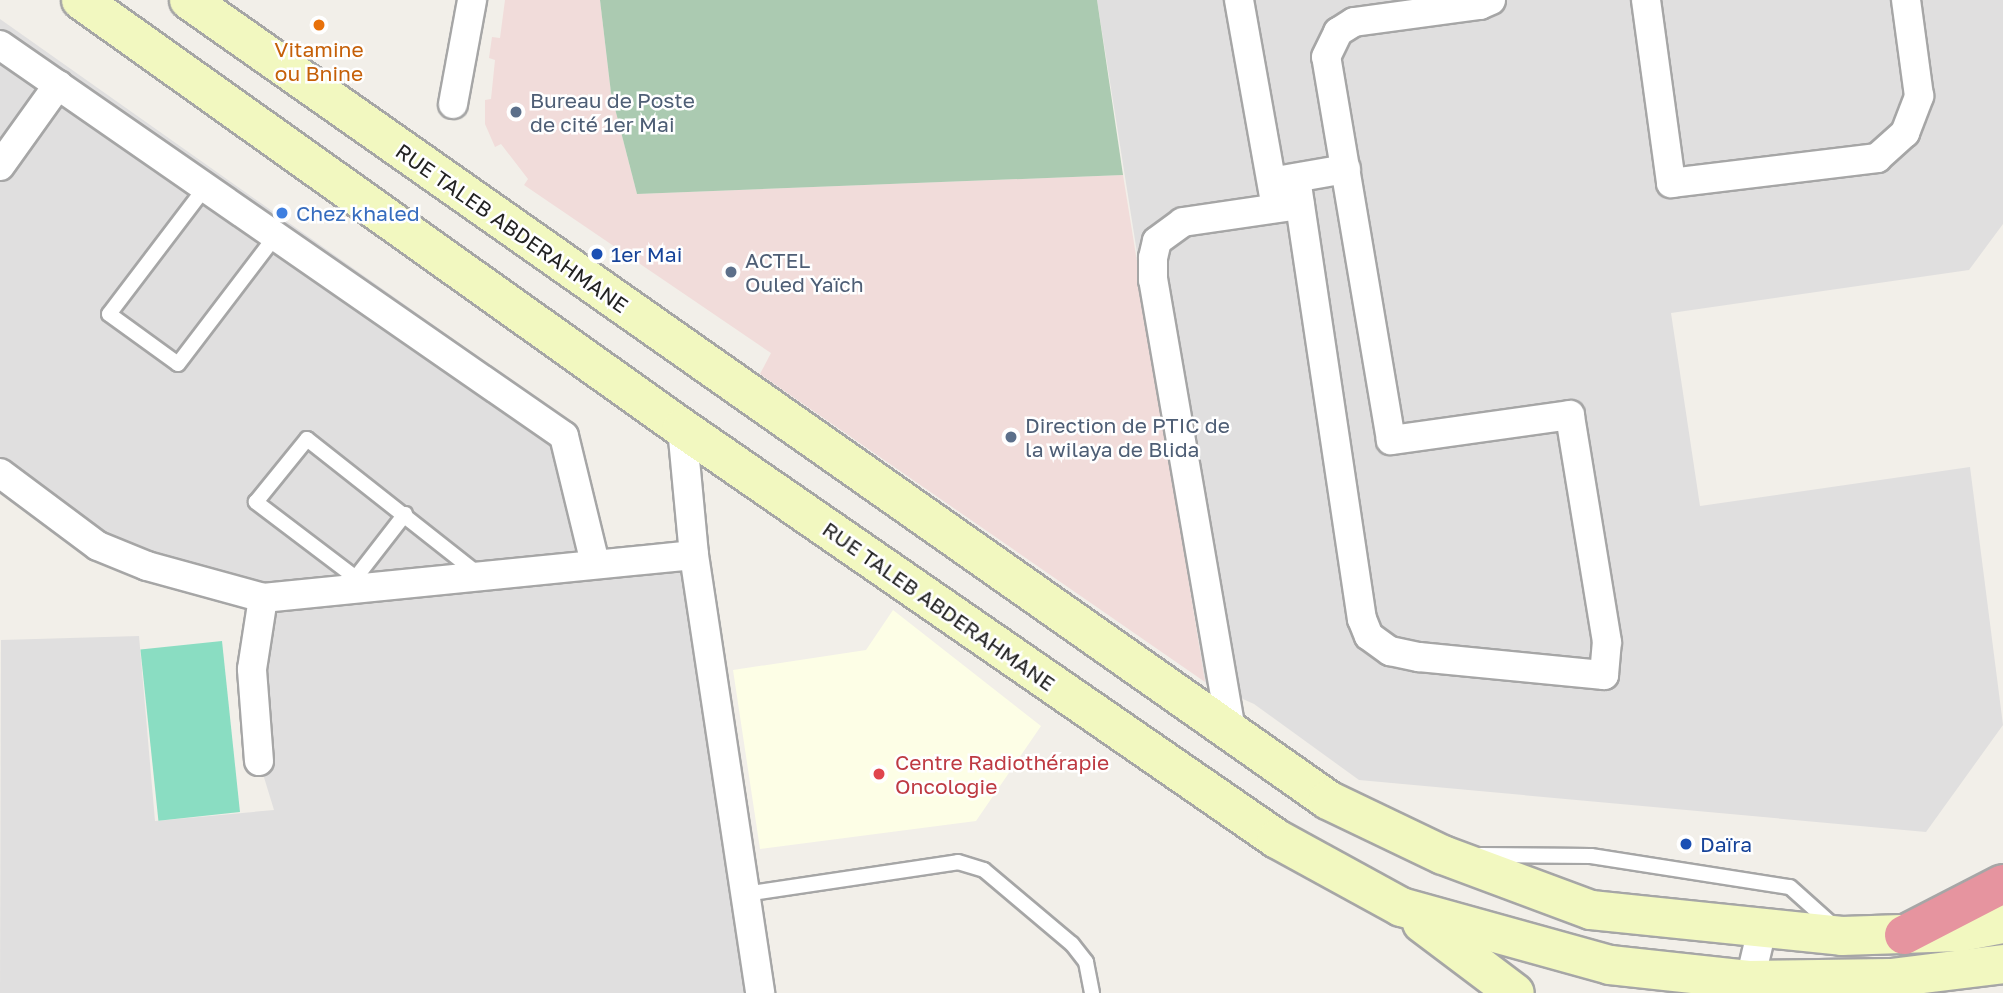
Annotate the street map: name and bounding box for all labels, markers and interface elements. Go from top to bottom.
marker: Vitamine ou Bnine [311,17,327,33]
place label: Vitamine ou Bnine [274,36,364,86]
place label: Bureau de Poste de cité 1er Mai [530,87,695,137]
marker: Bureau de Poste de cité 1er Mai [508,104,524,120]
street label: RUE TALEB ABDERAHMANE [391,138,633,318]
place label: Chez khaled [296,200,420,226]
marker: Chez khaled [274,205,290,221]
place label: 1er Mai [611,241,682,267]
marker: 1er Mai [589,246,605,262]
place label: ACTEL Ouled Yaïch [745,247,864,297]
marker: ACTEL Ouled Yaïch [723,264,739,280]
place label: Direction de PTIC de la wilaya de Blida [1025,412,1230,462]
marker: Direction de PTIC de la wilaya de Blida [1003,429,1019,445]
street label: RUE TALEB ABDERAHMANE [818,516,1060,696]
place label: Centre Radiothérapie Oncologie [895,749,1109,799]
marker: Centre Radiothérapie Oncologie [869,764,889,784]
place label: Daïra [1700,831,1752,857]
marker: Daïra [1678,836,1694,852]

